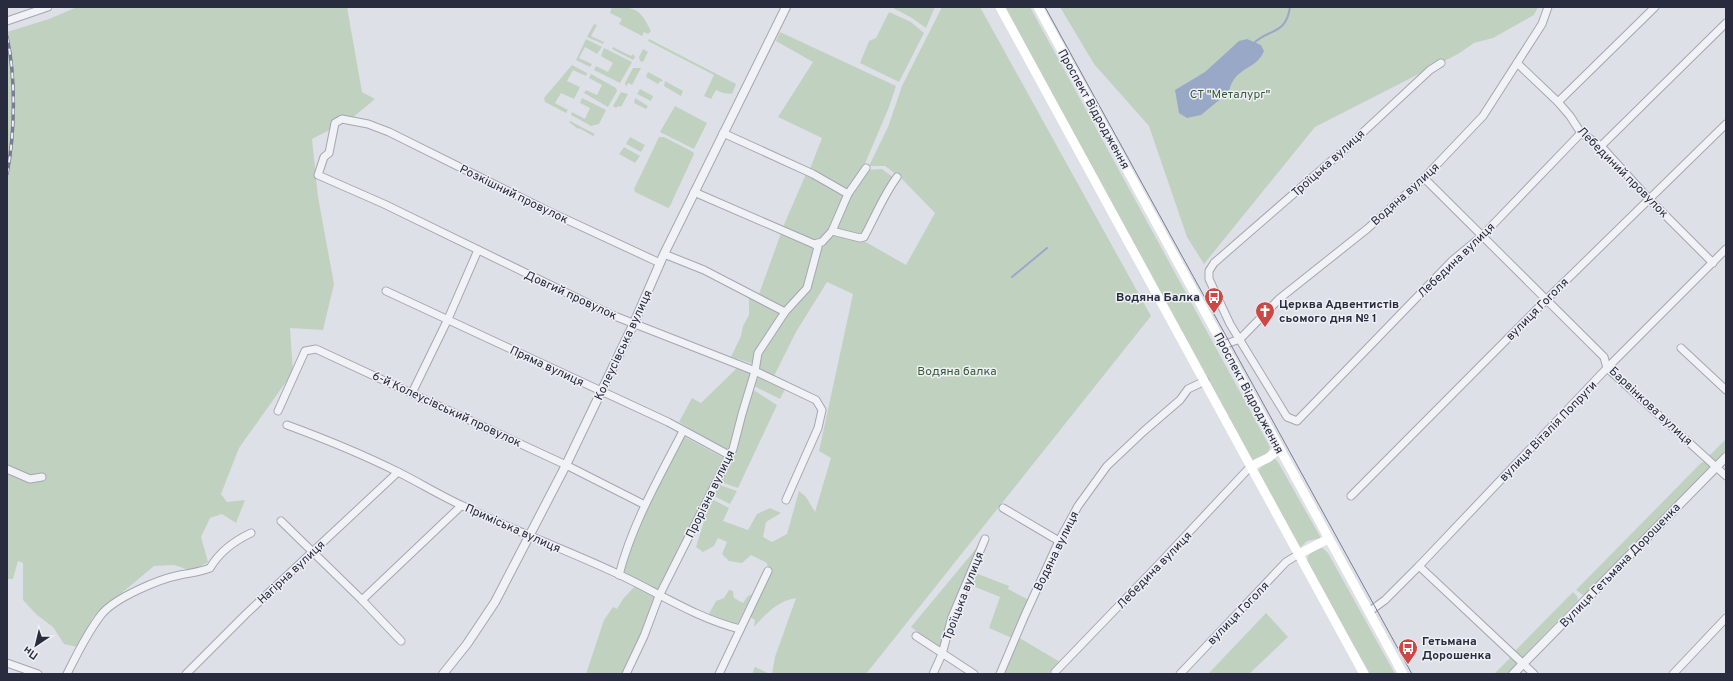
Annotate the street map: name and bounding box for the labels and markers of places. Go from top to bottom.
bus stop icon: Водяна Балка [1203,286,1225,314]
place label: Водяна Балка [1116,290,1200,306]
place label: Церква Адвентистів сьомого дня № 1 [1279,297,1399,327]
church icon: Церква Адвентистів сьомого дня № 1 [1254,300,1276,328]
place label: Гетьмана Дорошенка [1422,634,1491,664]
bus stop icon: Гетьмана Дорошенка [1397,637,1419,665]

